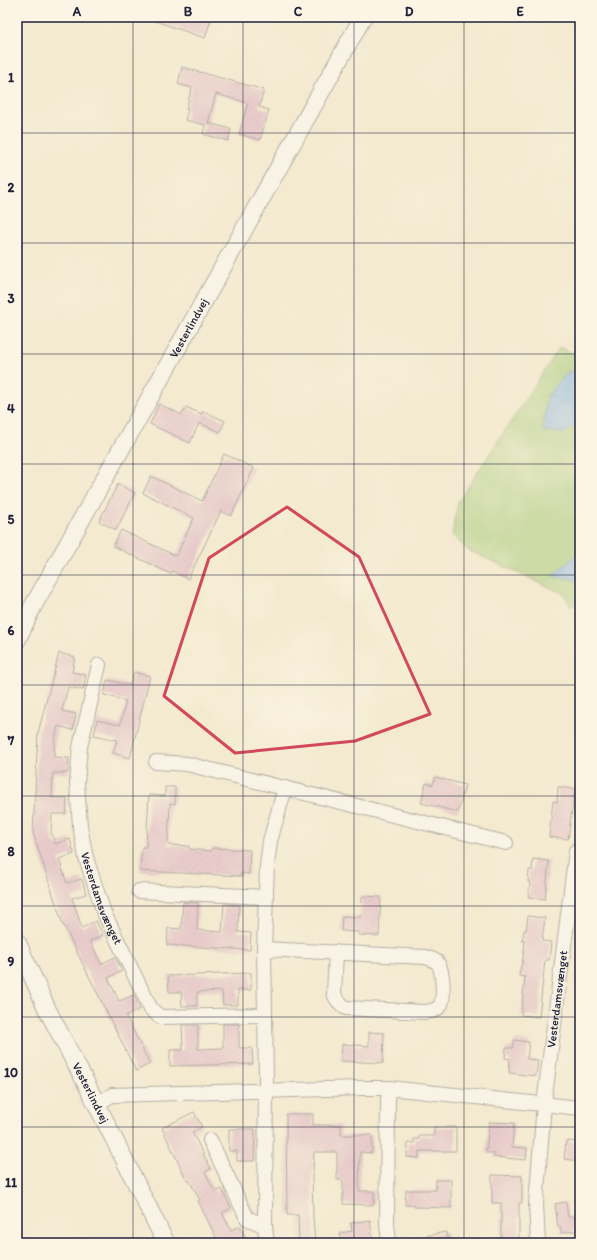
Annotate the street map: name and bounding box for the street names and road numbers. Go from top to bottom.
street label: Vesterlindvej [166,296,211,361]
street label: Vesterdamsvænget [78,851,126,947]
street label: Vesterdamsvænget [544,949,570,1049]
street label: Vesterlindvej [69,1060,112,1126]

